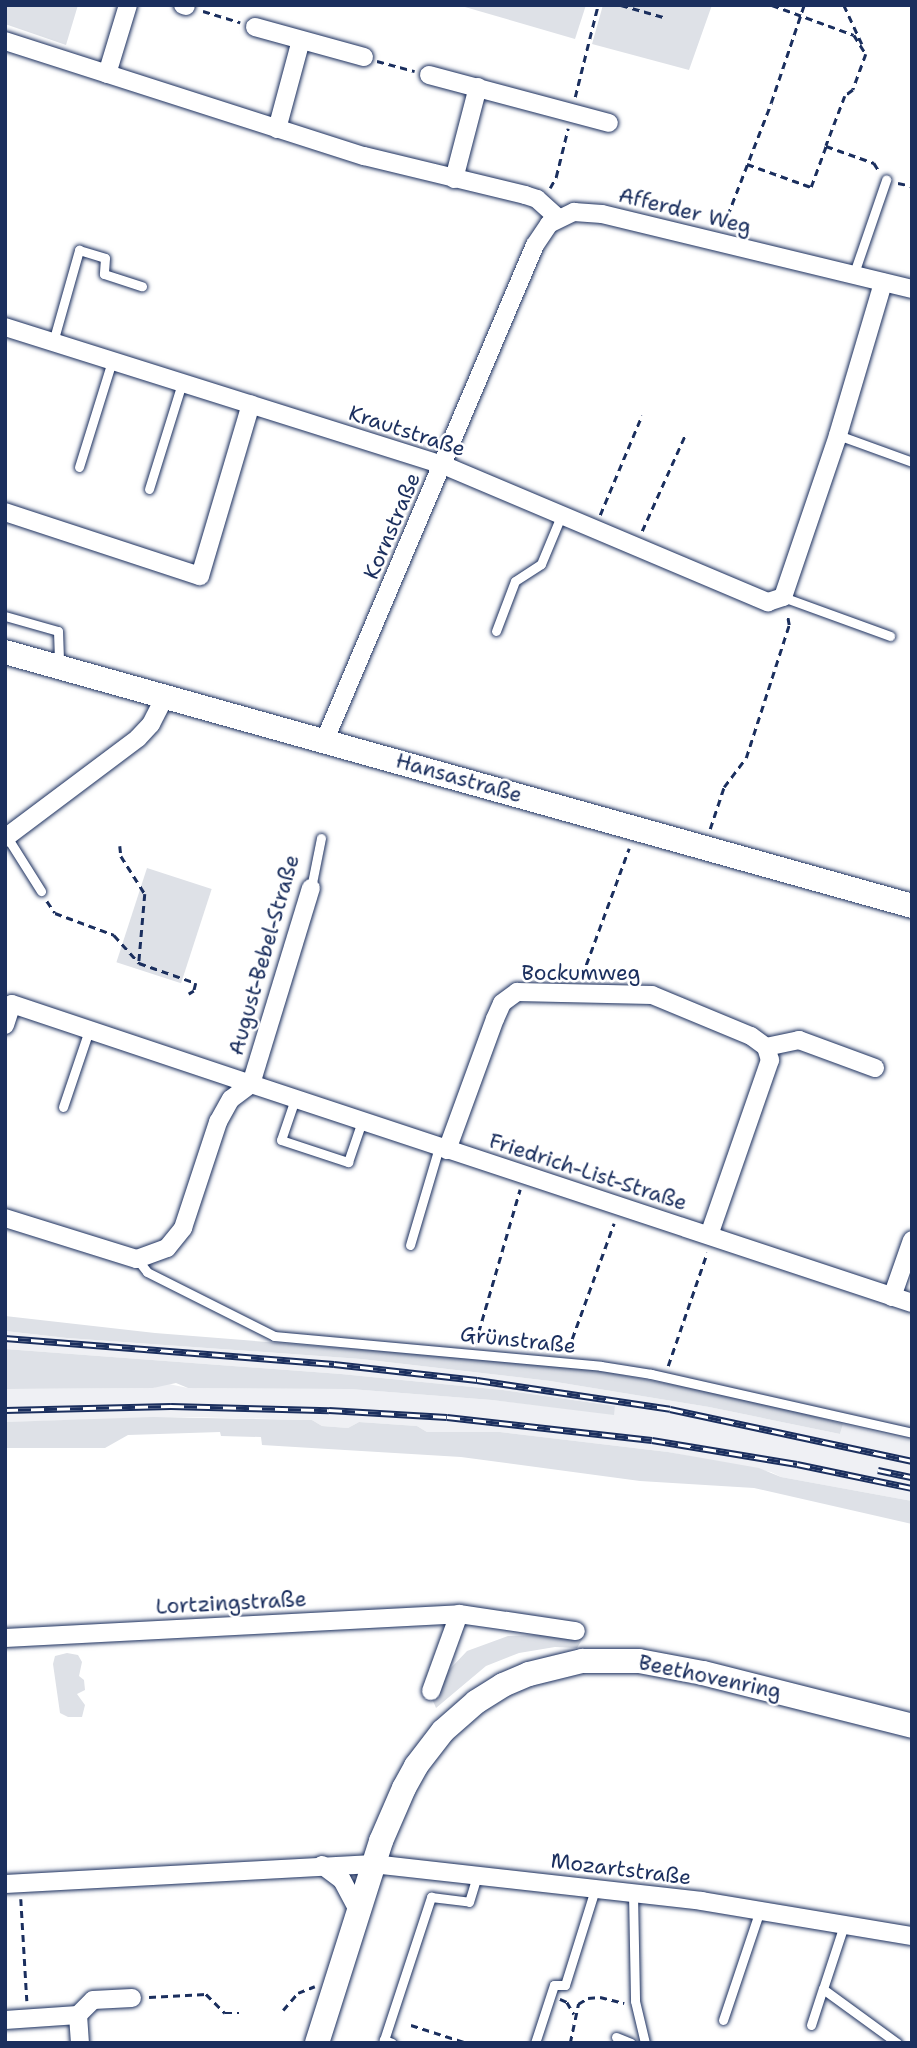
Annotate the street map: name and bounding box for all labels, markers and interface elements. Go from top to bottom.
street label: Afferder Weg [616,182,754,240]
street label: Krautstraße [345,400,469,462]
street label: Kornstraße [358,469,426,583]
street label: Hansastraße [393,748,525,808]
street label: August-Bebel-Straße [223,852,305,1058]
street label: Bockumweg [522,960,640,986]
street label: Friedrich-List-Straße [486,1128,690,1216]
street label: Grünstraße [459,1321,577,1359]
street label: Lortzingstraße [155,1586,307,1620]
street label: Beethovenring [636,1650,784,1704]
street label: Mozartstraße [549,1848,693,1890]

